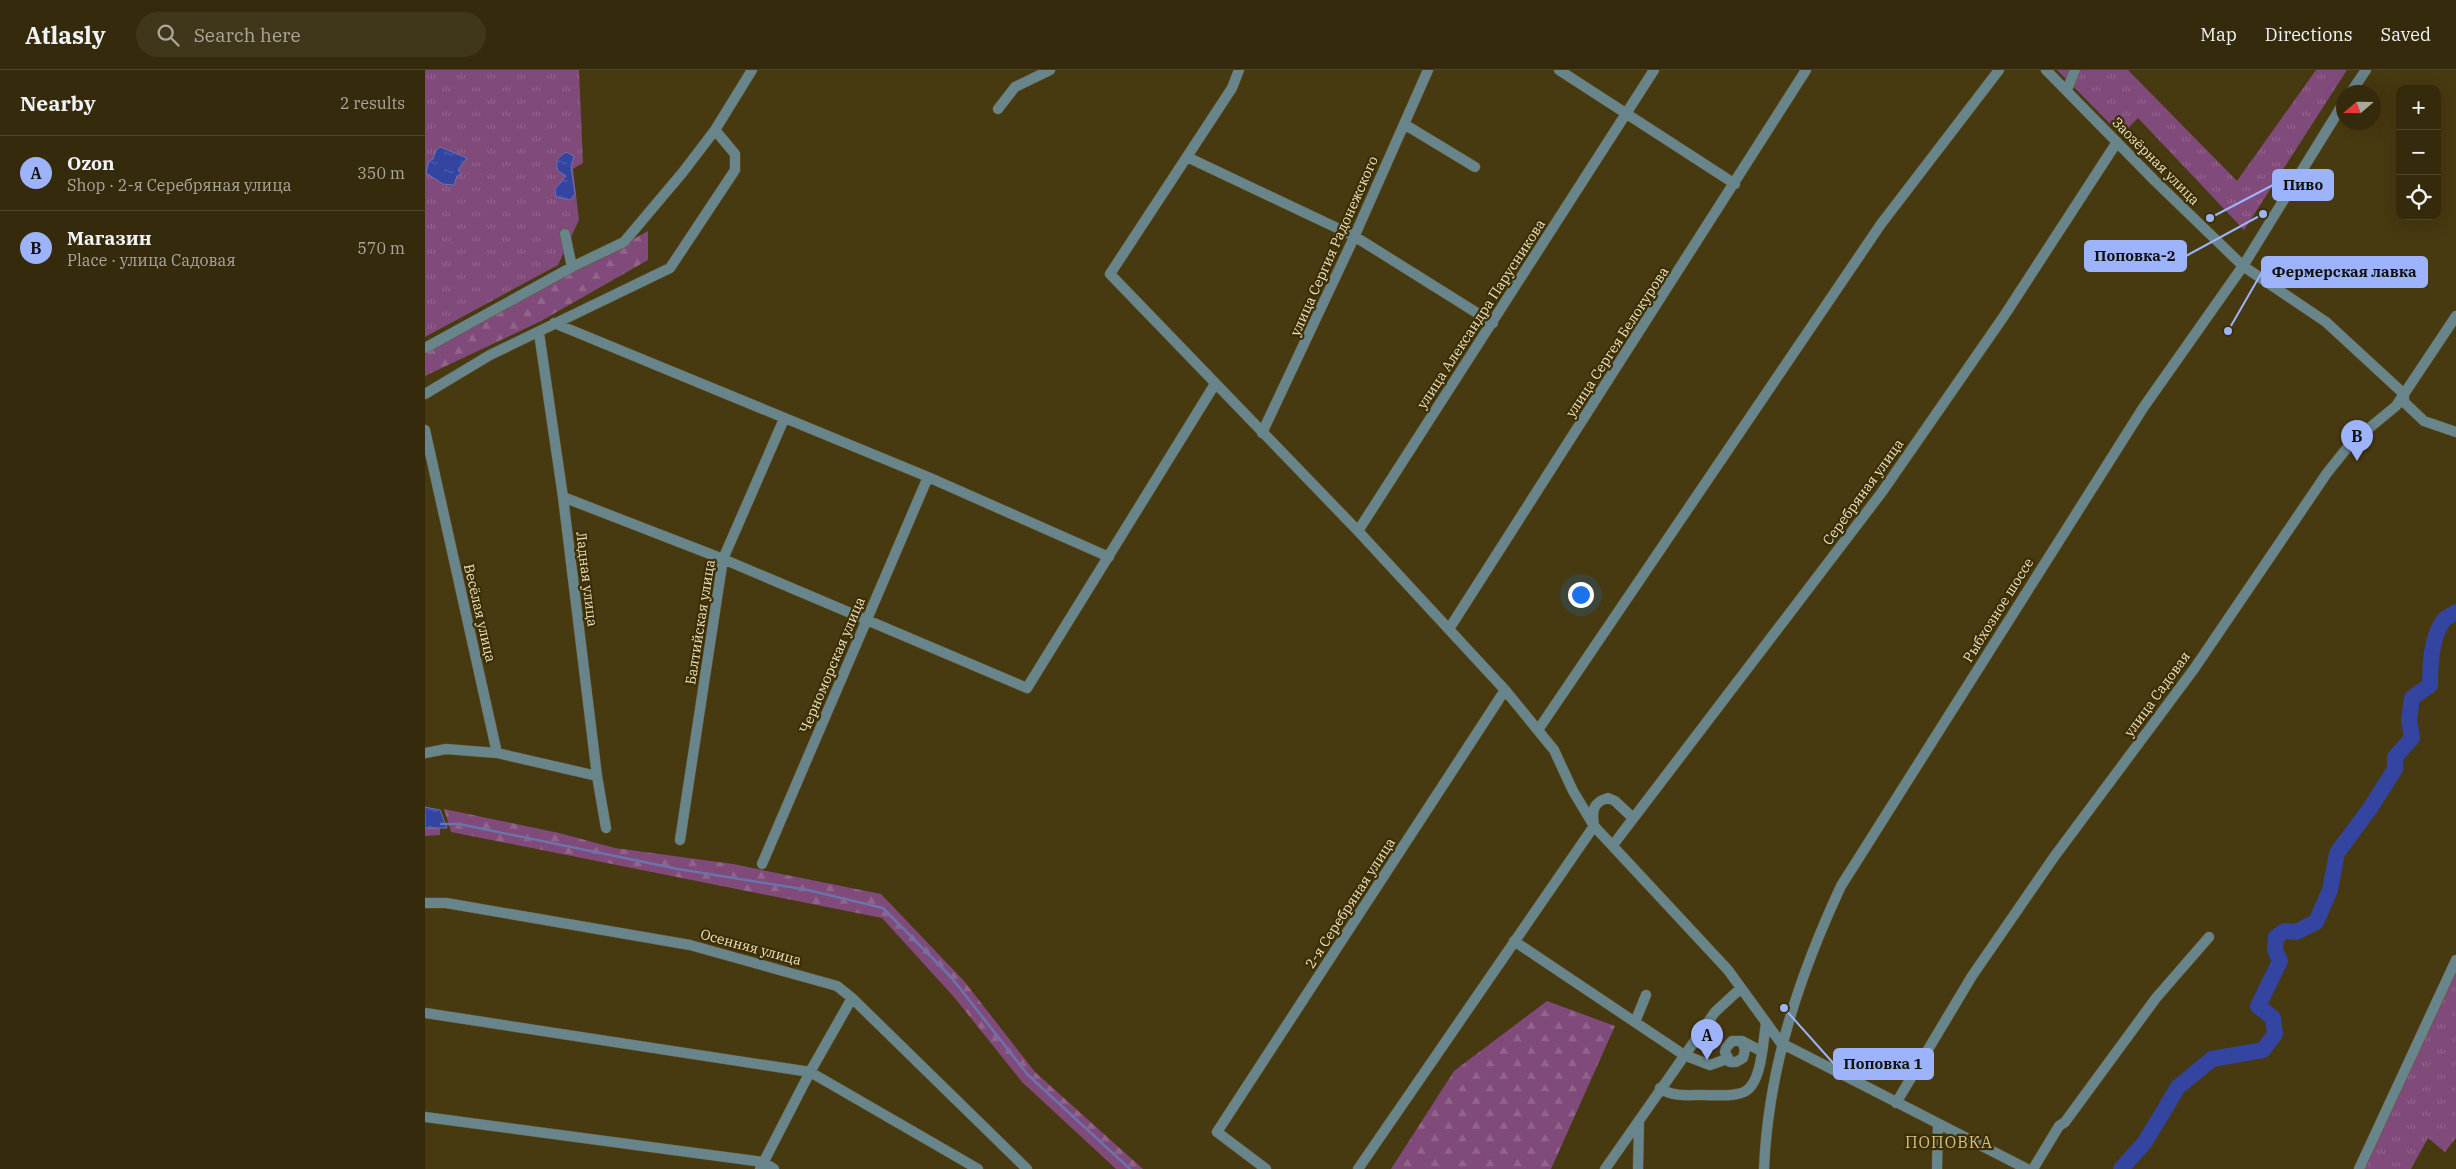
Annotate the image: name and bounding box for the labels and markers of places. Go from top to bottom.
callout: Пиво [2273,170,2333,200]
callout: Поповка-2 [2085,241,2186,271]
callout: Фермерская лавка [2262,257,2427,287]
pin: B [2341,420,2373,461]
pin: A [1691,1019,1723,1060]
callout: Поповка 1 [1834,1049,1933,1079]

